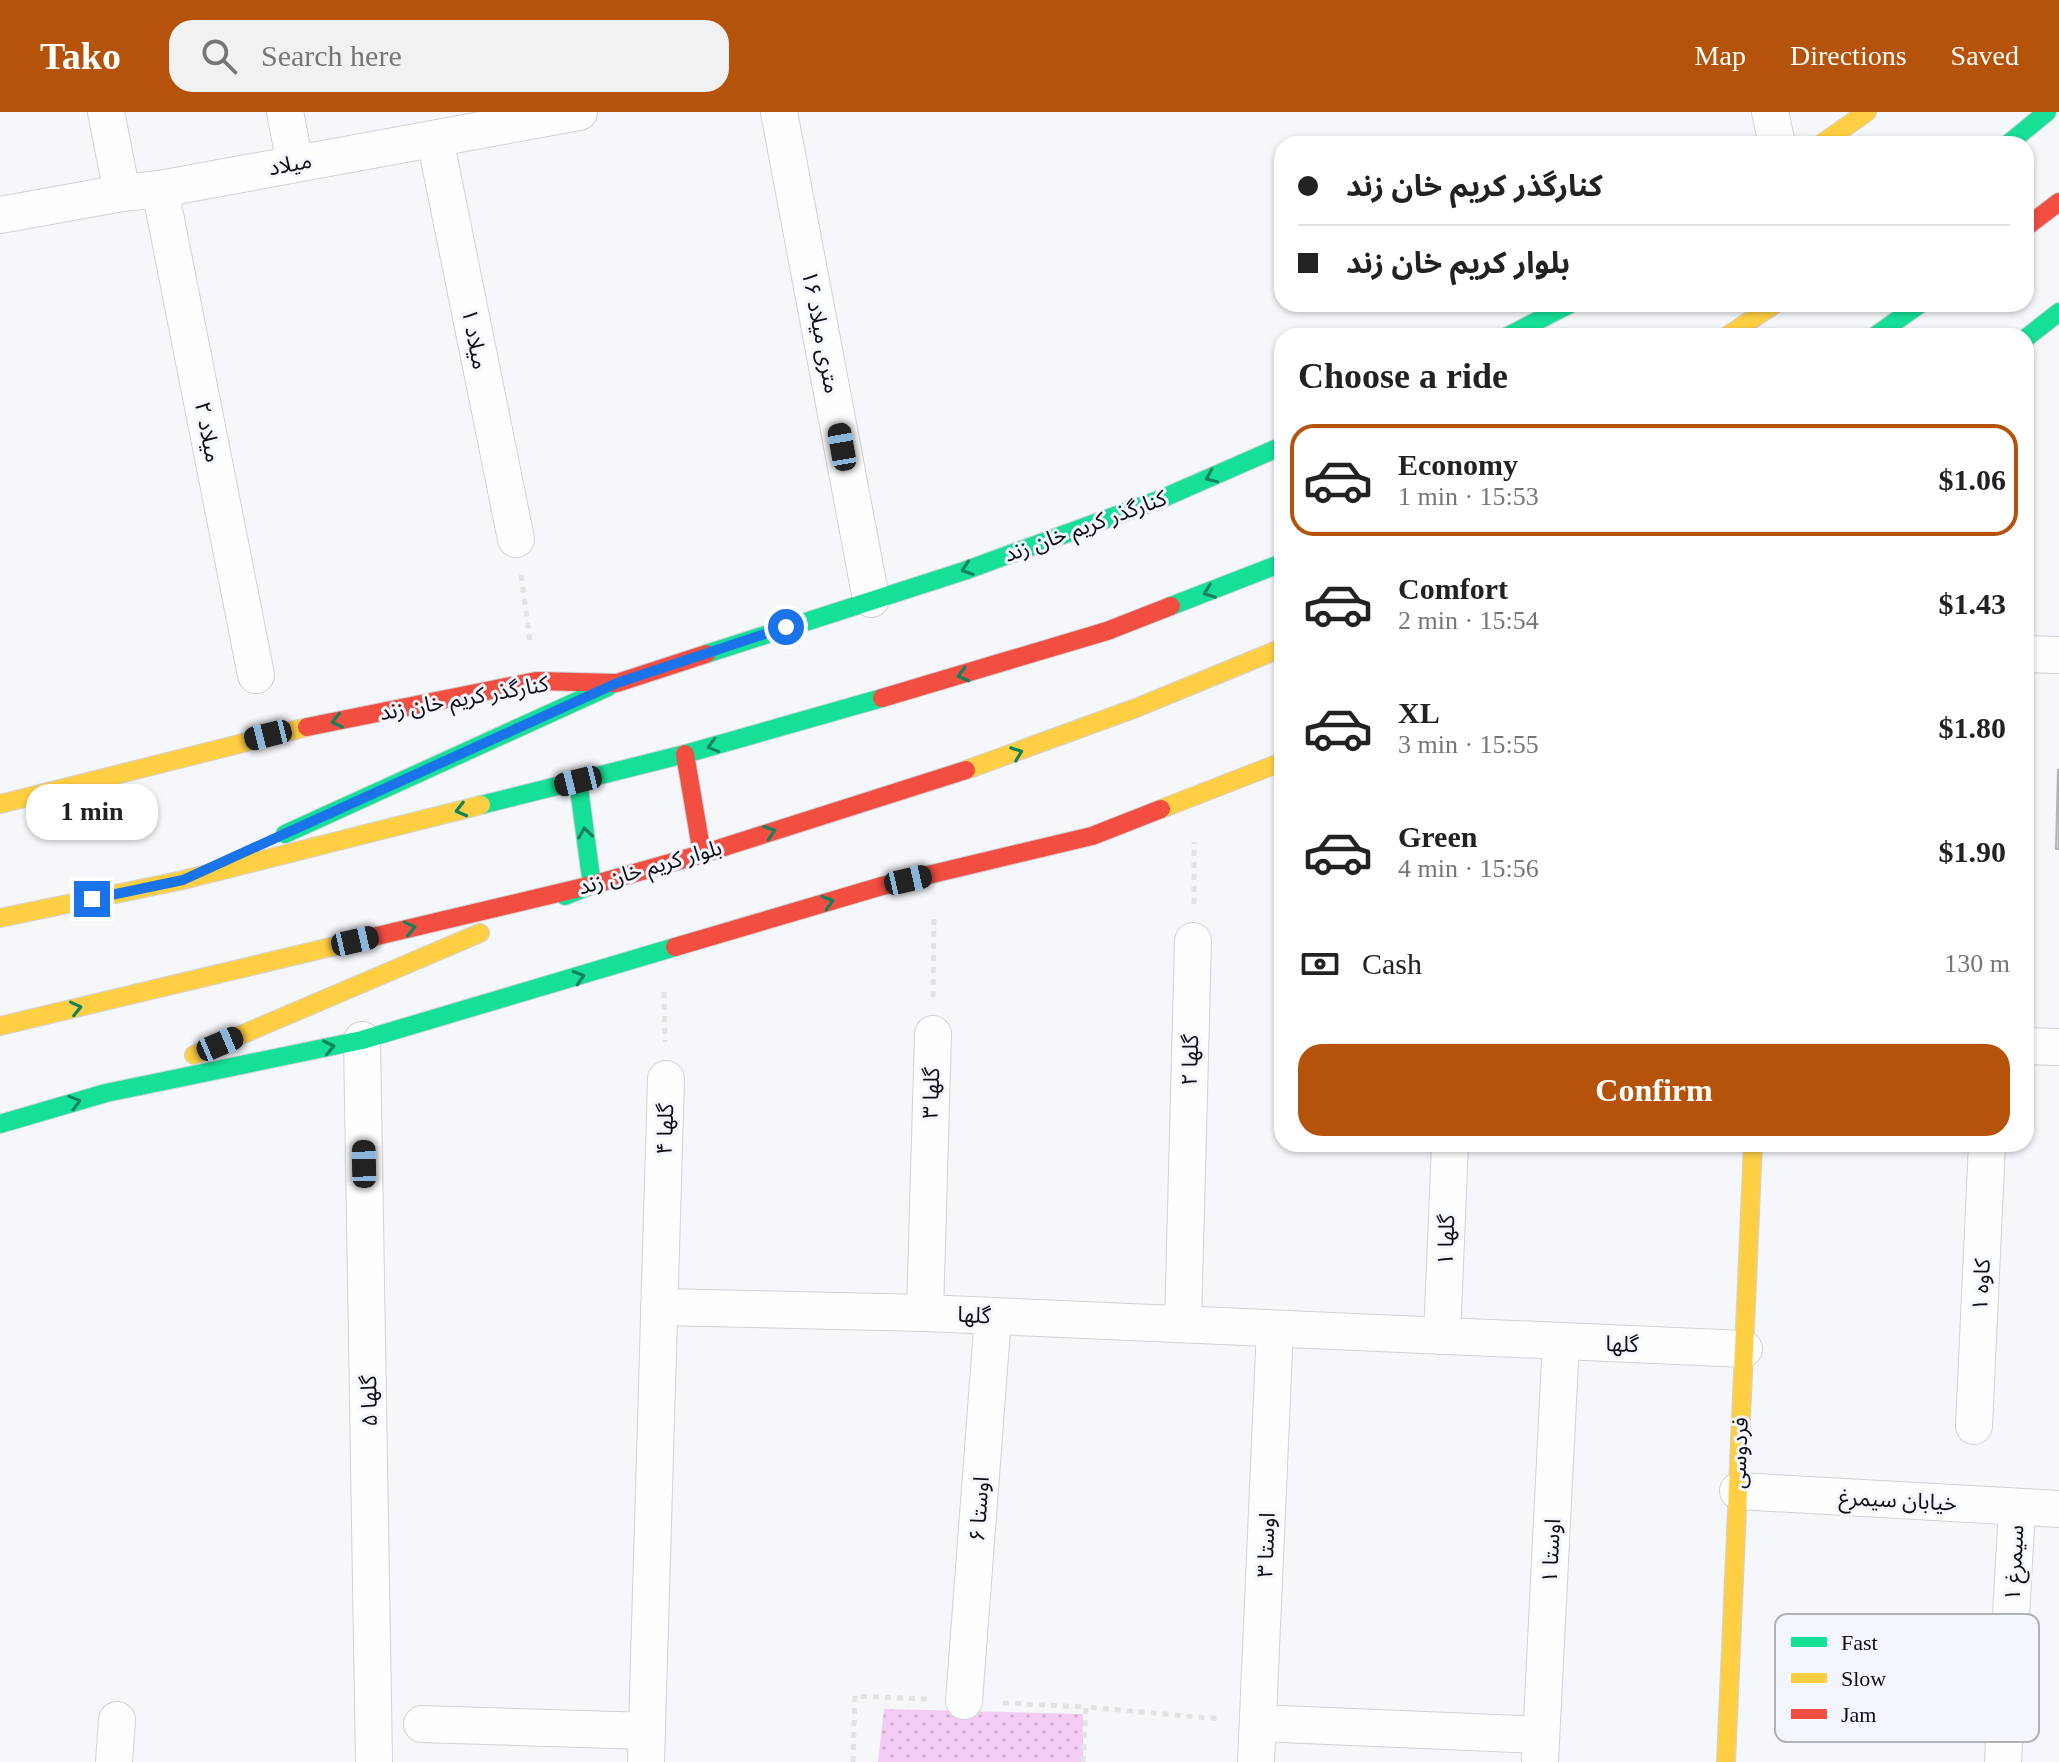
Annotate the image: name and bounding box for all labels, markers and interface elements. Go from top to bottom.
search box [169,20,729,92]
icon: search [197,34,241,78]
text: Tako [40,35,121,77]
text: Search here [261,39,402,72]
text: Map [1695,40,1746,71]
text: Directions [1790,40,1907,71]
text: Saved [1951,40,2019,71]
street label: میلاد [266,148,314,180]
text: کنارگذر کریم خان زند [1346,169,1603,202]
text: بلوار کریم خان زند [1346,246,1570,279]
street label: ۱۶ متری میلاد [797,268,845,396]
street label: میلاد ۱ [457,306,493,372]
text: Choose a ride [1298,356,1508,396]
street label: میلاد ۲ [190,399,226,465]
car [826,421,858,473]
icon: car [1302,444,1374,516]
text: Economy [1398,448,1518,481]
text: $1.06 [1939,463,2006,496]
one-way arrow [1204,468,1219,484]
text: 1 min · 15:53 [1398,482,1539,511]
street label: کنارگذر کریم خان زند [1000,485,1172,571]
one-way arrow [961,560,975,576]
icon: car [1302,568,1374,640]
text: Comfort [1398,572,1508,605]
one-way arrow [1203,582,1217,599]
text: $1.43 [1939,587,2006,620]
text: 2 min · 15:54 [1398,606,1539,635]
route start [768,609,804,645]
one-way arrow [957,666,971,683]
street label: کنارگذر کریم خان زند [378,671,552,729]
icon: car [1302,692,1374,764]
text: XL [1398,696,1440,729]
text: $1.80 [1939,711,2006,744]
one-way arrow [331,712,345,729]
car [242,718,294,752]
text: 3 min · 15:55 [1398,730,1539,759]
one-way arrow [707,737,720,753]
one-way arrow [1009,746,1023,763]
car [552,764,604,798]
callout: 1 min [26,783,158,839]
text: 1 min [61,797,123,826]
one-way arrow [455,801,469,818]
icon: car [1302,816,1374,888]
text: Green [1398,820,1477,853]
one-way arrow [577,826,594,840]
one-way arrow [762,826,776,842]
street label: بلوار کریم خان زند [575,835,726,903]
text: $1.90 [1939,835,2006,868]
text: 4 min · 15:56 [1398,854,1539,883]
car [882,863,934,897]
route end [74,881,110,917]
one-way arrow [821,895,835,911]
one-way arrow [403,920,417,937]
car [329,924,381,958]
icon: cash [1298,942,1342,986]
text: Cash [1362,947,1422,980]
text: 130 m [1944,949,2010,978]
one-way arrow [572,970,586,986]
one-way arrow [68,1000,82,1017]
car [193,1024,247,1064]
street label: گلها ۲ [1177,1033,1203,1086]
one-way arrow [322,1039,335,1056]
button: Confirm [1298,1044,2010,1136]
street label: گلها ۳ [918,1066,944,1119]
one-way arrow [67,1095,81,1111]
street label: گلها ۴ [652,1102,678,1155]
car [352,1140,376,1188]
street label: گلها ۱ [1433,1213,1459,1266]
street label: کاوه ۱ [1967,1257,1995,1312]
street label: گلها [957,1302,992,1328]
street label: گلها [1605,1331,1640,1357]
street label: گلها ۵ [356,1374,382,1427]
street label: فردوسی [1725,1417,1753,1489]
street label: اوستا ۶ [964,1476,994,1542]
street label: خیابان سیمرغ [1838,1484,1958,1520]
street label: اوستا ۳ [1252,1512,1280,1578]
street label: اوستا ۱ [1537,1518,1565,1584]
street label: سیمرغ ۱ [2000,1524,2032,1602]
legend [1775,1614,2039,1742]
text: Fast [1841,1630,1878,1655]
text: Slow [1841,1666,1886,1691]
text: Jam [1841,1702,1876,1727]

